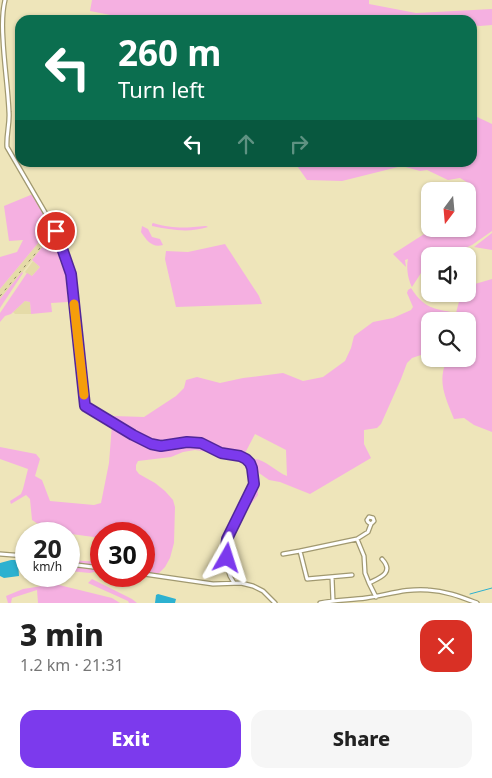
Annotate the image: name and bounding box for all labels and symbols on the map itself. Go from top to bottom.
north arrow [421,182,476,238]
pin [35,210,77,252]
speed limit sign: 30 [90,522,155,587]
position arrow [200,531,252,583]

